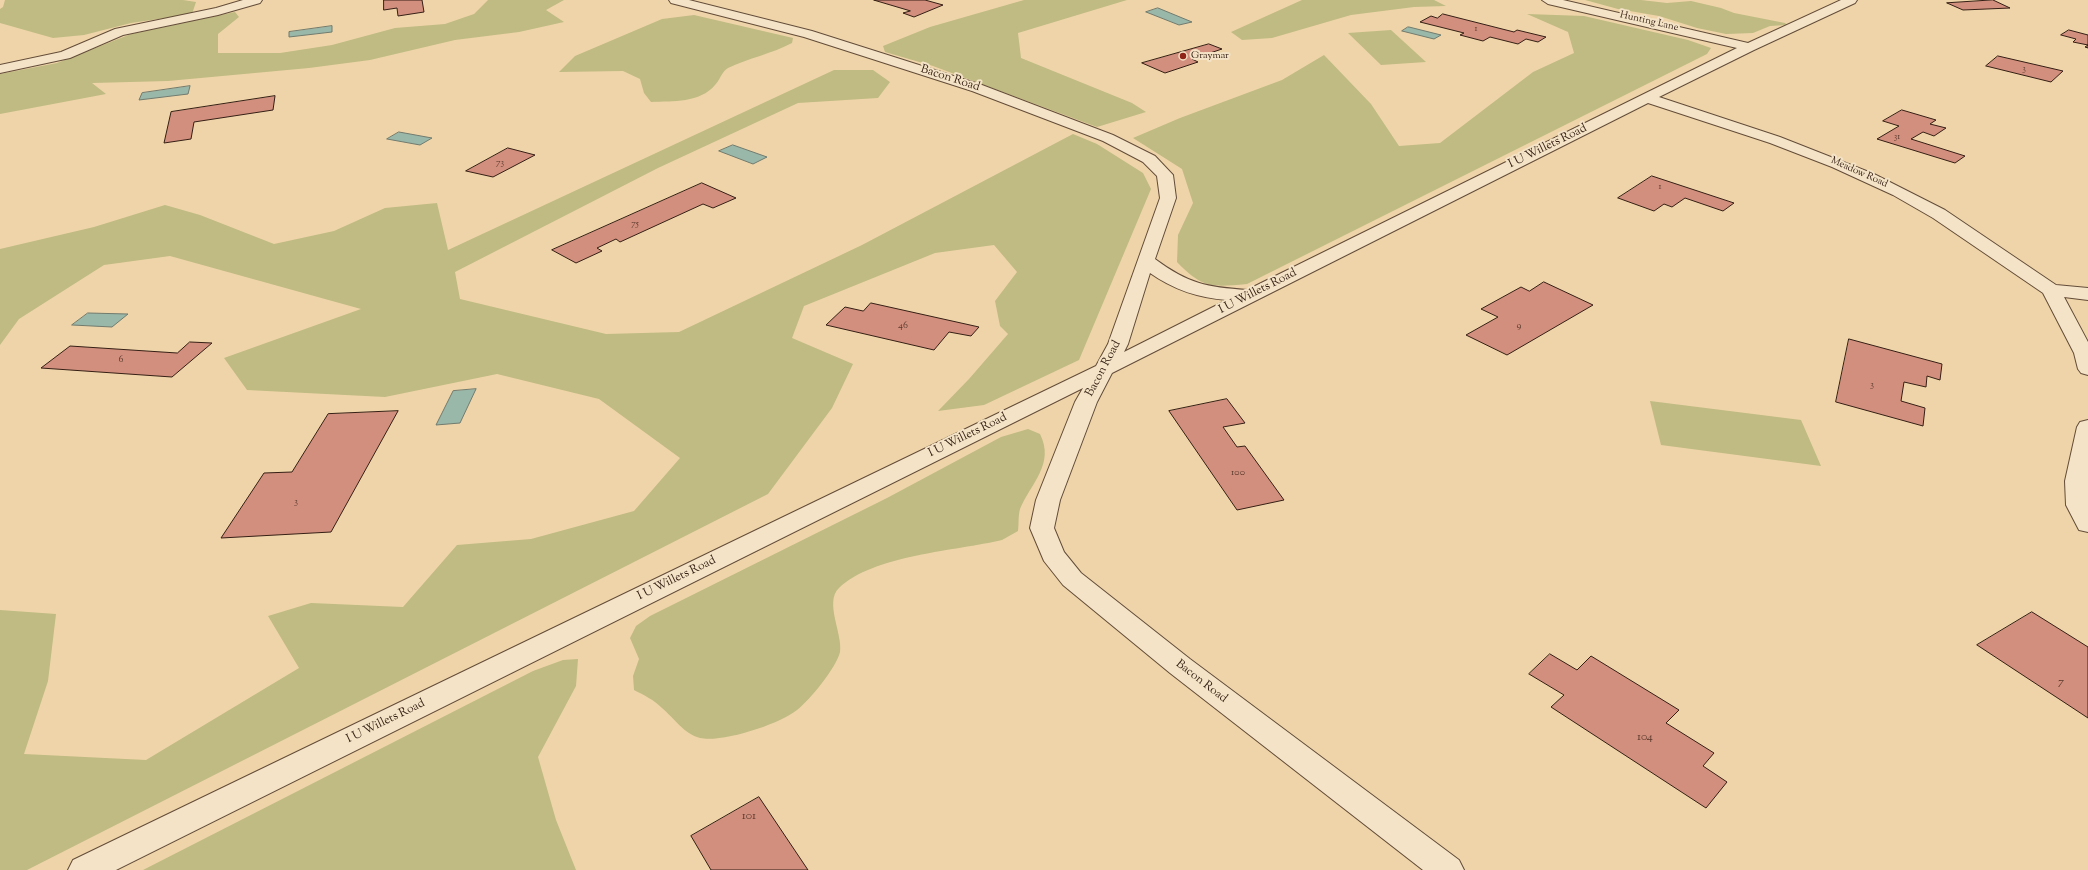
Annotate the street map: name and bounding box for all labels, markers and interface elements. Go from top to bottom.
street label: Hunting Lane [1619,9,1679,35]
house number: 1 [1474,24,1478,34]
place label: Graymar [1191,50,1229,62]
marker: Graymar [1178,51,1188,61]
street label: Bacon Road [919,63,981,95]
house number: 3 [2022,64,2026,74]
street label: I U Willets Road [1507,122,1589,172]
house number: 31 [1894,132,1900,142]
street label: Meadow Road [1829,155,1889,191]
house number: 73 [496,158,504,168]
house number: 1 [1658,182,1662,192]
house number: 75 [631,219,639,229]
street label: I U Willets Road [1217,266,1299,318]
house number: 46 [898,320,908,332]
house number: 9 [1517,320,1521,332]
street label: Bacon Road [1083,338,1125,400]
house number: 6 [119,354,123,366]
house number: 3 [1870,379,1874,391]
street label: I U Willets Road [927,411,1009,461]
house number: 100 [1231,467,1245,479]
house number: 3 [294,496,298,508]
street label: I U Willets Road [636,554,718,604]
street label: Bacon Road [1172,657,1230,707]
house number: 7 [2058,676,2064,690]
street label: I U Willets Road [345,697,427,747]
house number: 104 [1637,731,1653,745]
house number: 101 [742,810,756,824]

